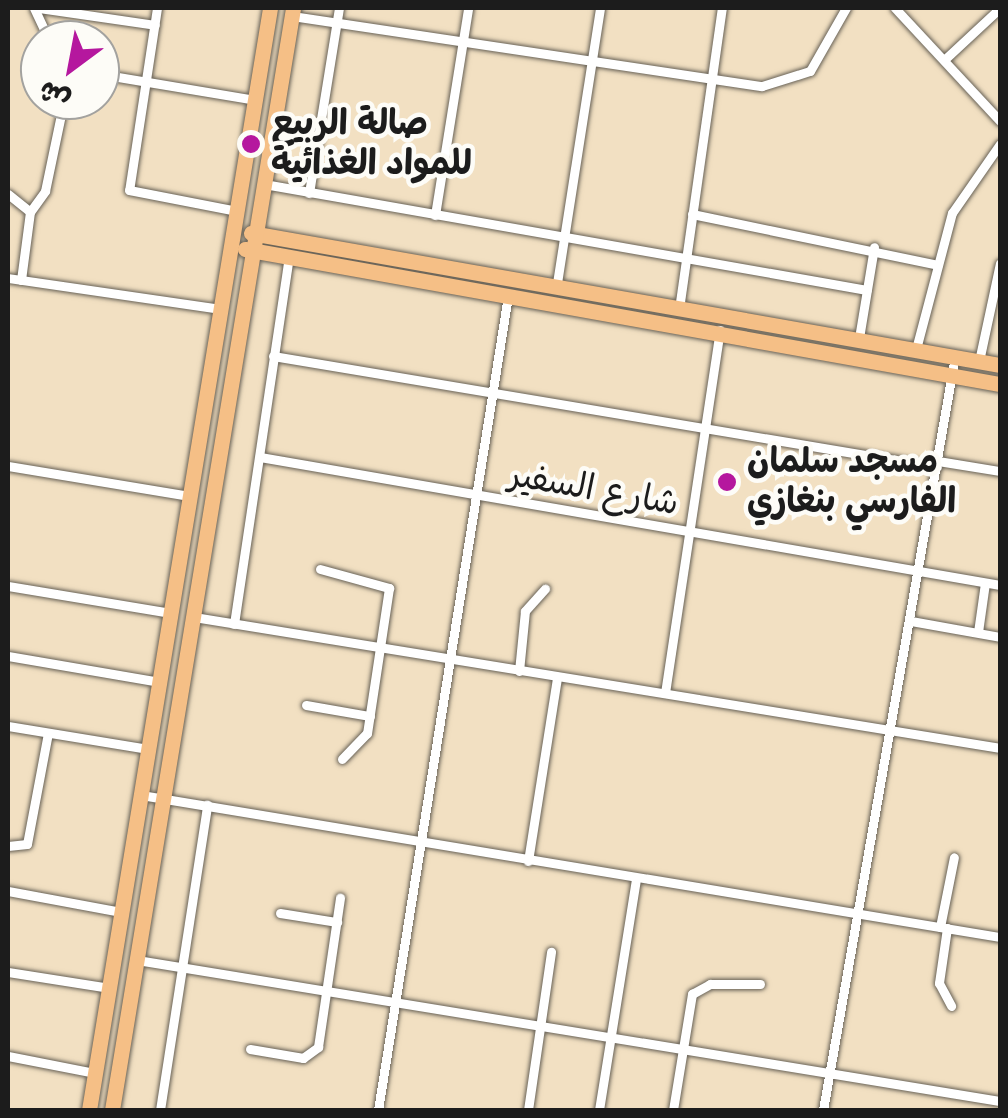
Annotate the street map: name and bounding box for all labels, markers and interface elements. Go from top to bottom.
north arrow [20,20,120,120]
text: ش [32,70,78,118]
place label: صالة الربيع للمواد الغذائية [271,103,472,185]
marker: صالة الربيع للمواد الغذائية [240,133,262,155]
place label: مسجد سلمان الفارسي بنغازي [747,441,956,523]
street label: شارع السفير [506,454,682,526]
marker: مسجد سلمان الفارسي بنغازي [716,471,738,493]

